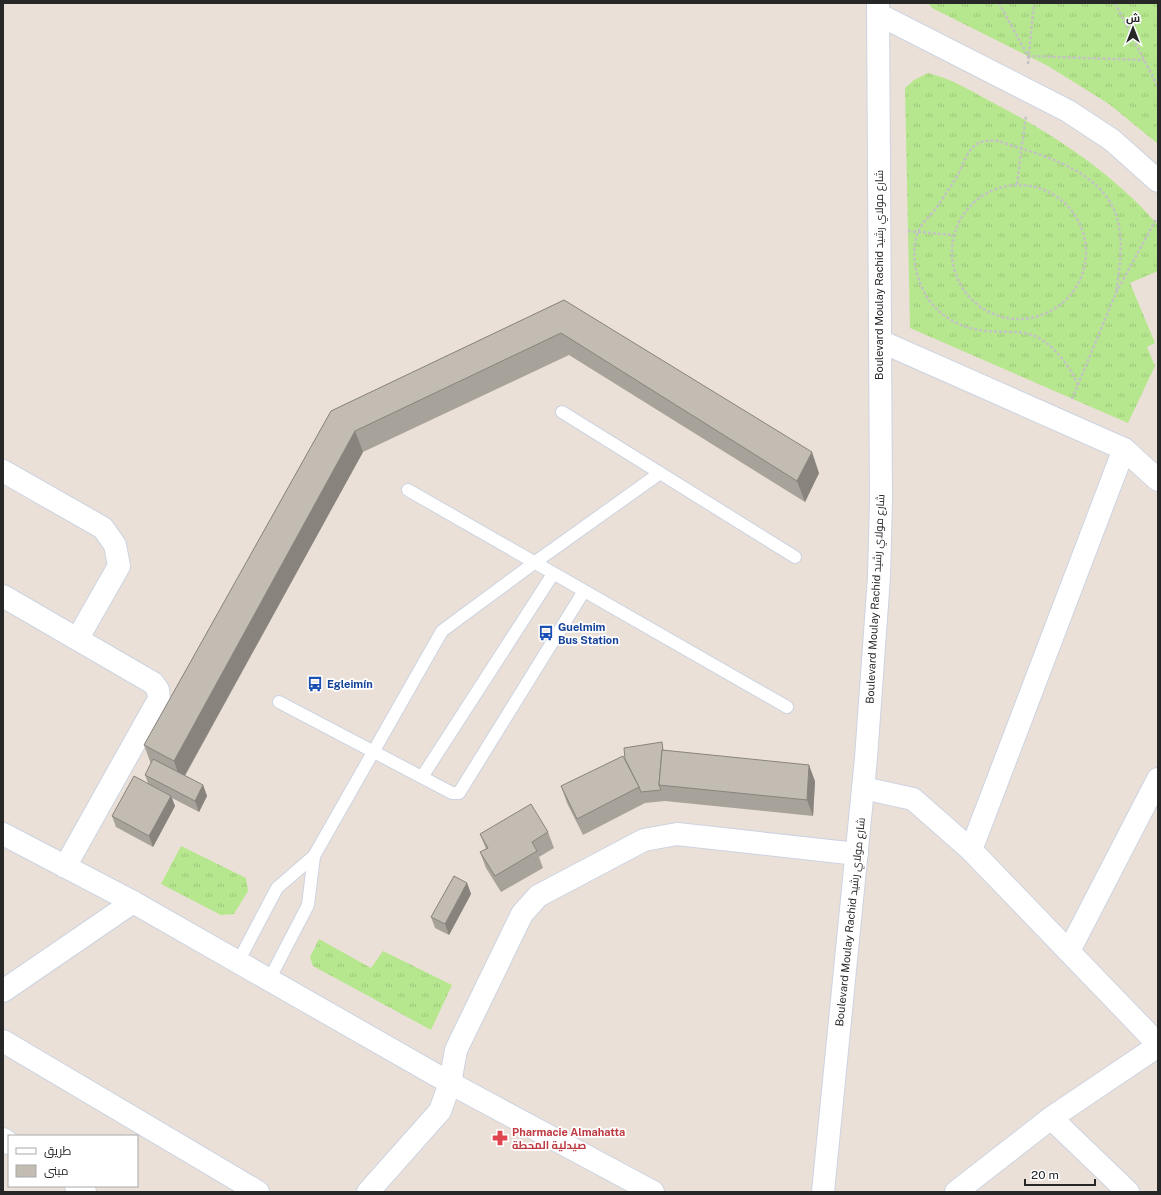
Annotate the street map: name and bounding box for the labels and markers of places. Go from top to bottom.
place label: Guelmim Bus Station [558,621,619,646]
bus stop icon: Guelmim Bus Station [537,624,555,642]
bus stop icon: Egleimín [306,675,324,693]
place label: Egleimín [327,678,373,690]
place label: Pharmacie Almahatta صيدلية المحطة [512,1126,625,1152]
pharmacy icon: Pharmacie Almahatta صيدلية المحطة [491,1129,509,1147]

